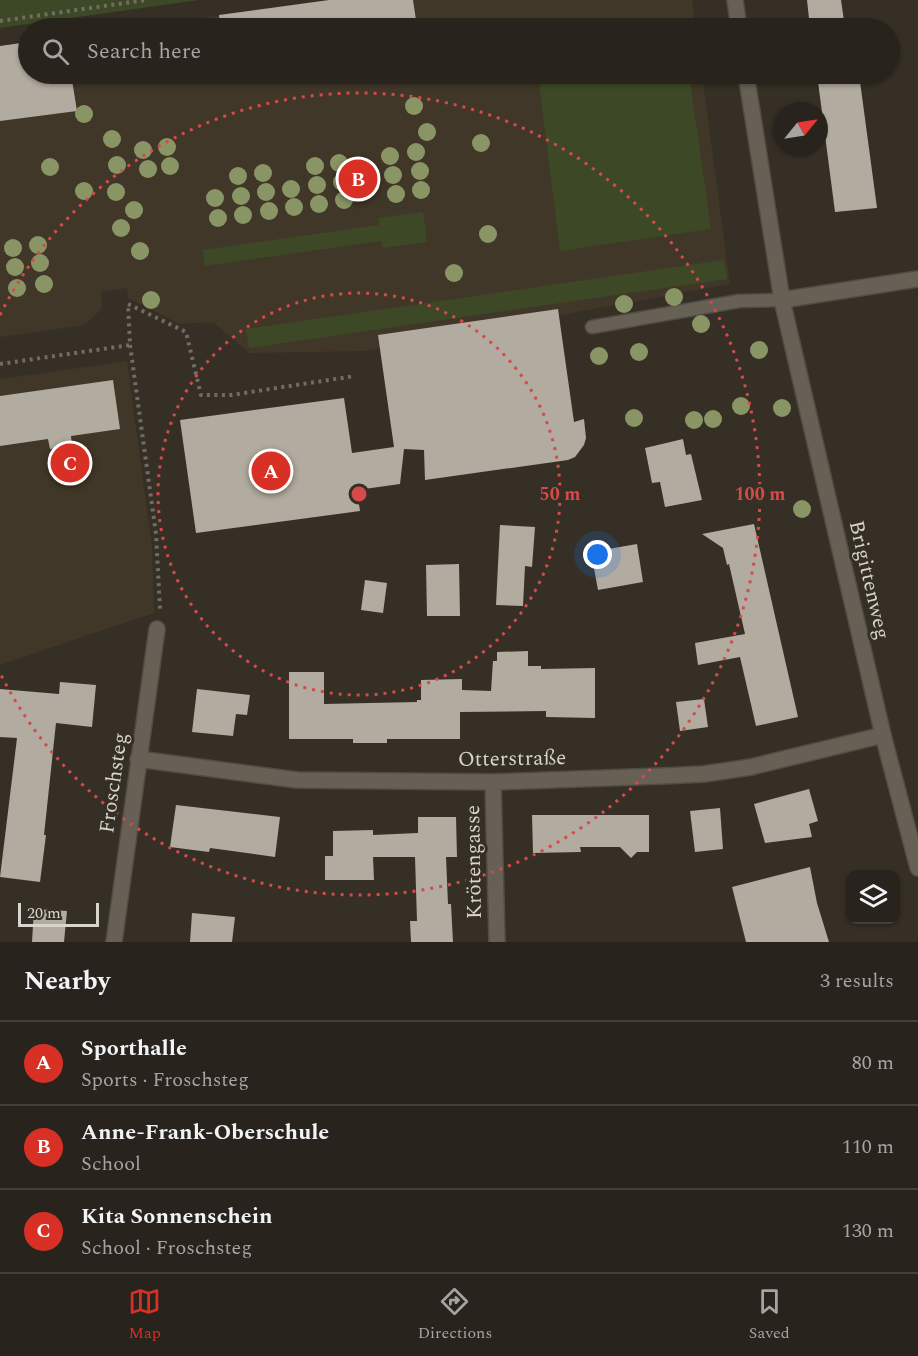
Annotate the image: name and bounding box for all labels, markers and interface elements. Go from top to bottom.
search box [18,18,900,84]
icon: search [39,35,72,68]
text: Search here [87,35,201,68]
north arrow [774,102,828,156]
pin: B [338,156,378,201]
pin: C [50,440,90,486]
pin: A [252,448,290,494]
text: 50 m [540,481,580,508]
text: 100 m [734,481,786,508]
centre of rings [349,484,369,504]
street label: Brigittenweg [840,517,898,643]
your location [583,540,612,569]
street label: Froschsteg [91,731,137,835]
street label: Otterstraße [457,742,567,776]
street label: Krötengasse [457,805,491,919]
map controls [846,870,900,924]
button: layers [846,870,900,924]
scale bar [18,900,99,928]
text: 20 m [27,901,61,925]
text: Nearby [24,961,110,1001]
text: 3 results [820,966,894,996]
text: Sporthalle [81,1032,187,1065]
text: A [36,1048,51,1078]
text: 80 m [852,1048,894,1078]
text: Sports · Froschsteg [81,1065,249,1095]
text: Anne-Frank-Oberschule [81,1116,329,1149]
text: B [36,1132,51,1162]
text: 110 m [842,1132,894,1162]
text: School [81,1149,141,1179]
text: Kita Sonnenschein [81,1200,273,1233]
text: C [36,1216,51,1246]
text: 130 m [842,1216,894,1246]
text: School · Froschsteg [81,1233,252,1263]
tab: Map [128,1285,161,1345]
tab: Directions [418,1285,492,1345]
tab: Saved [749,1285,790,1345]

